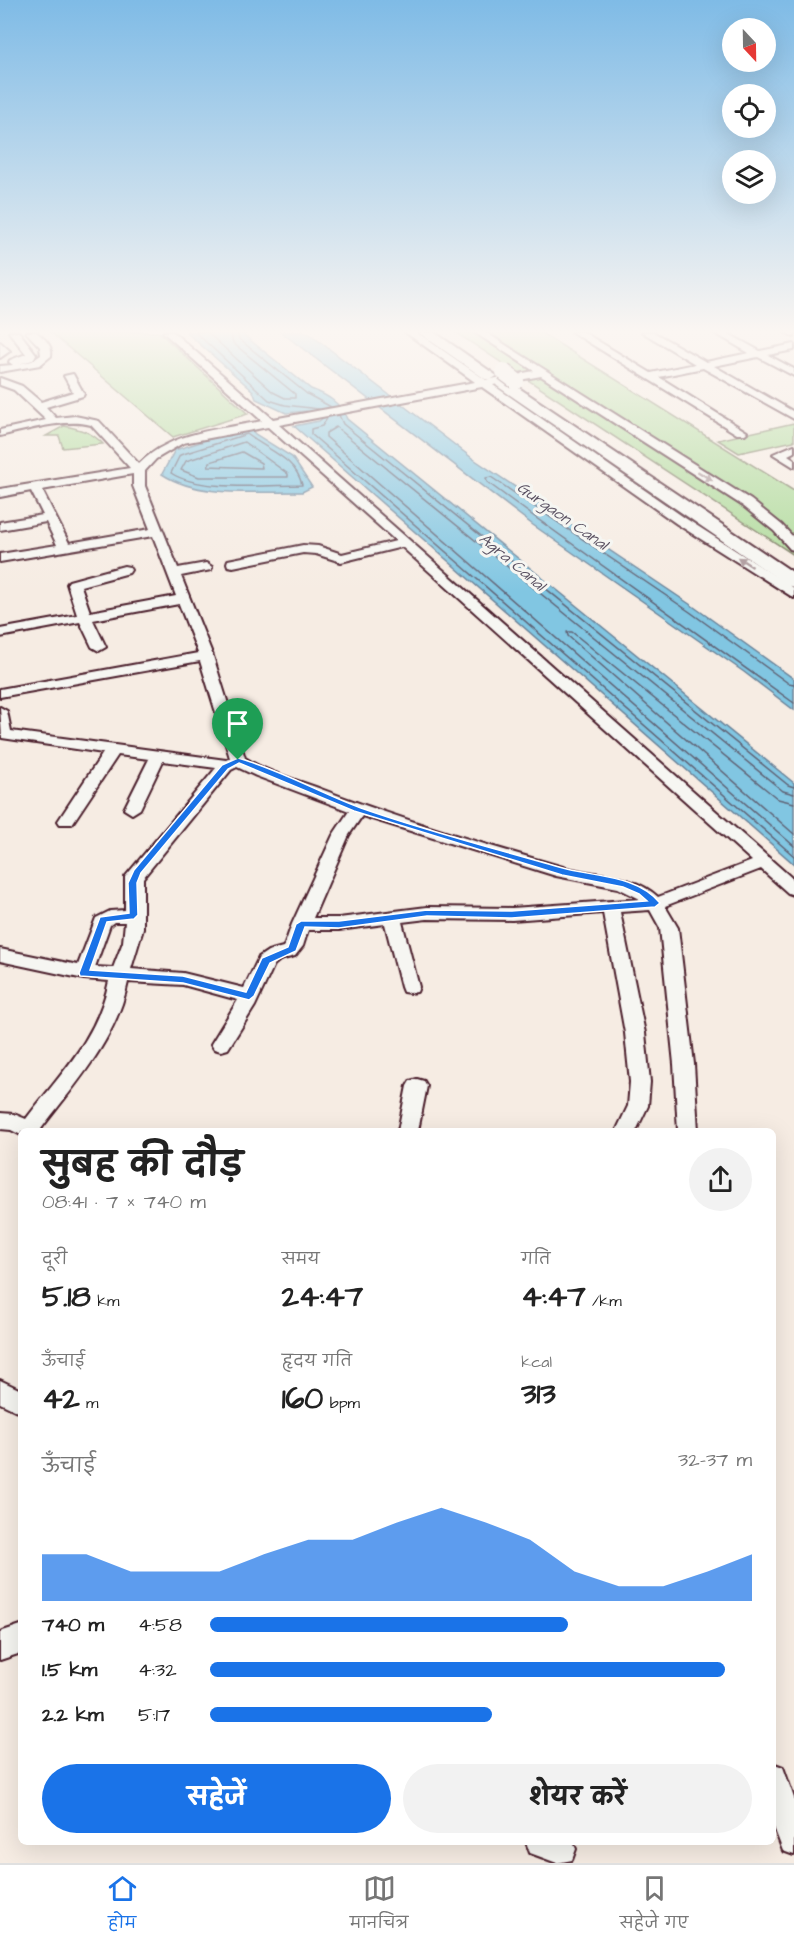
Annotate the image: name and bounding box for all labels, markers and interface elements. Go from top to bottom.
north arrow [722,18,776,72]
map controls [722,18,776,204]
button: locate [722,84,776,138]
button: layers [722,150,776,204]
one-way arrow [697,471,713,482]
water label: Gurgaon Canal [512,476,614,557]
water label: Agra Canal [474,528,552,598]
one-way arrow [737,557,753,568]
pin [212,698,263,760]
icon: arrive [221,707,254,740]
text: सुबह की दौड़ [42,1142,243,1188]
button: share [689,1148,752,1211]
text: 08:41 · 7 × 740 m [42,1188,206,1216]
text: दूरी [42,1248,67,1270]
text: समय [282,1248,320,1270]
text: गति [521,1248,550,1270]
text: 5.18 [42,1276,91,1318]
text: 24:47 [282,1276,363,1318]
text: 4:47 [521,1276,586,1318]
text: km [91,1290,119,1312]
text: /km [586,1290,622,1312]
text: ऊँचाई [42,1350,85,1372]
text: हृदय गति [282,1350,352,1372]
text: kcal [521,1351,552,1373]
text: 313 [521,1373,556,1415]
text: 42 [42,1378,80,1420]
text: 160 [282,1378,323,1420]
text: m [80,1392,98,1414]
text: bpm [323,1392,360,1414]
text: 32–37 m [678,1446,752,1474]
text: ऊँचाई [42,1452,96,1480]
text: 740 m [42,1611,104,1639]
text: 4:58 [138,1611,182,1639]
text: 1.5 km [42,1656,97,1684]
text: 4:32 [138,1656,177,1684]
text: 2.2 km [42,1701,104,1729]
text: 5:17 [138,1701,170,1729]
button: सहेजें [42,1764,391,1833]
button: शेयर करें [403,1764,752,1833]
tab: होम [106,1872,139,1940]
tab: मानचित्र [350,1872,408,1940]
tab: सहेजे गए [620,1872,688,1940]

